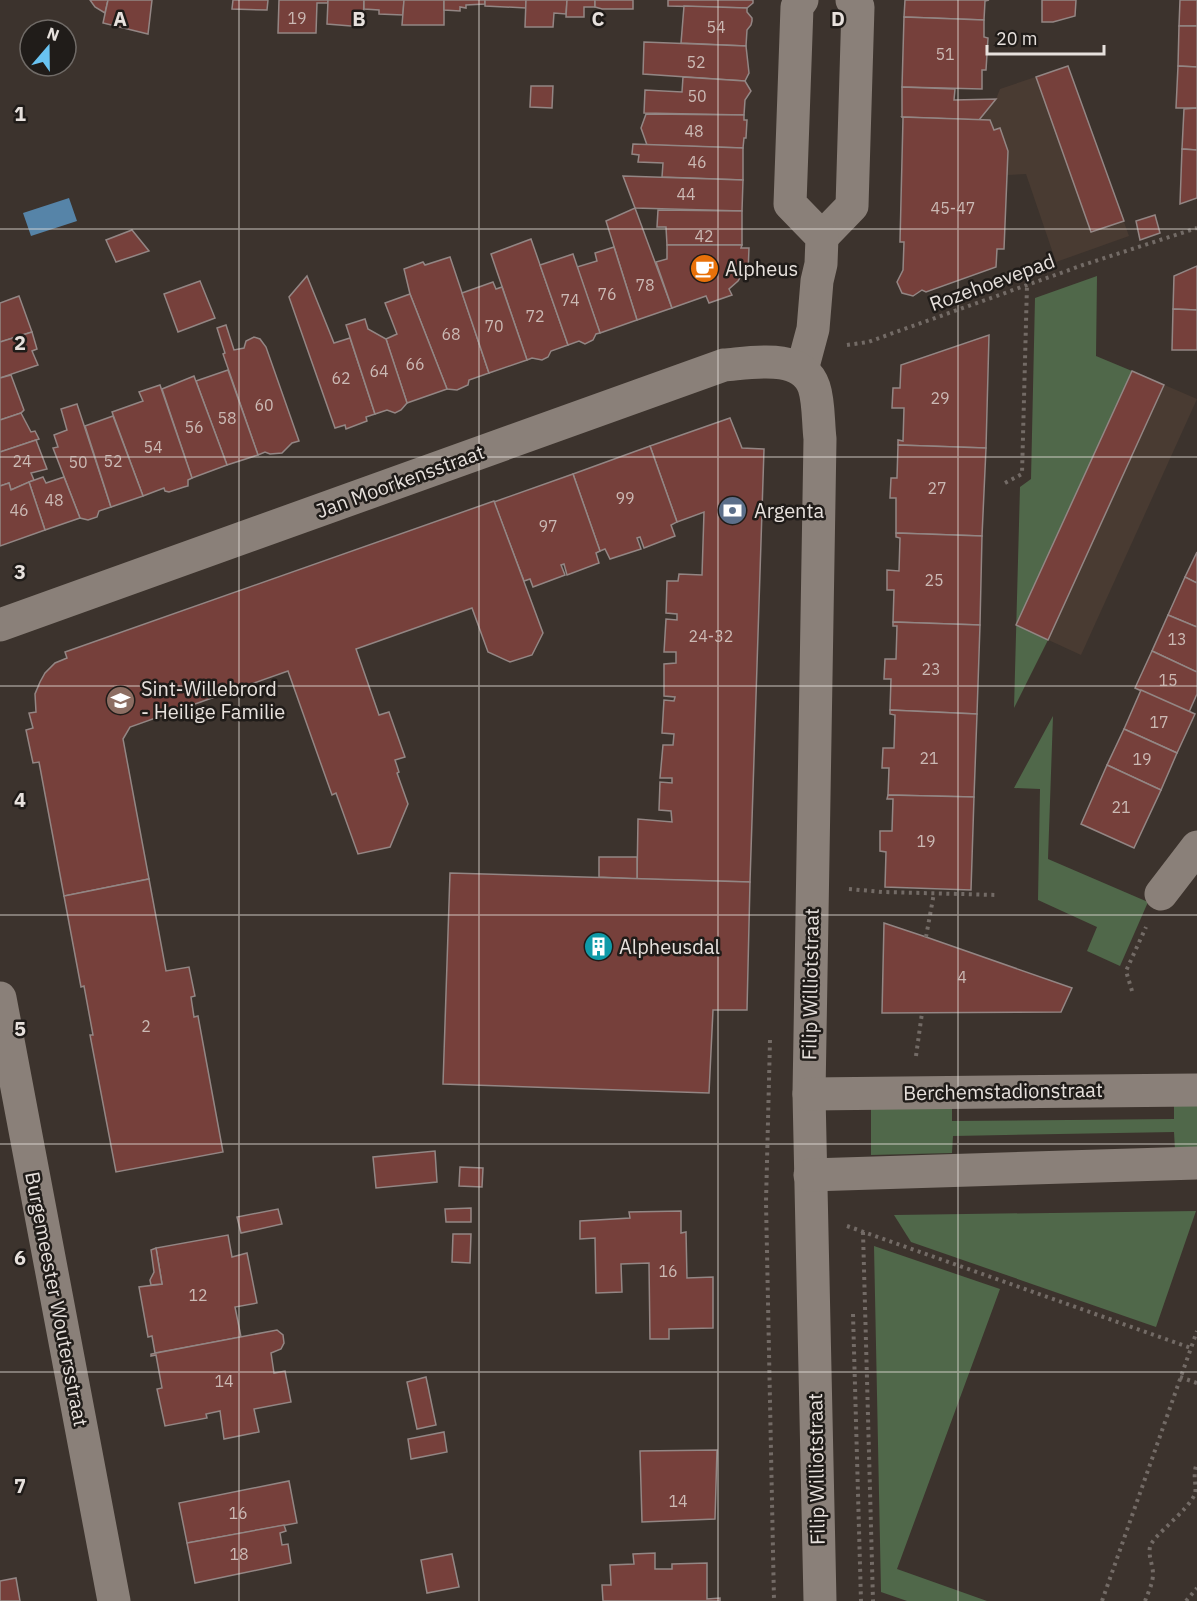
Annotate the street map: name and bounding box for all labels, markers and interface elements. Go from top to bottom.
text: A [113,5,127,32]
text: B [352,5,366,32]
text: C [591,5,605,32]
text: D [831,5,845,32]
house number: 19 [287,8,307,28]
house number: 54 [706,17,726,37]
north arrow [18,18,78,78]
scale bar [987,18,1104,56]
text: N [44,23,62,45]
text: 20 m [996,27,1038,50]
house number: 51 [935,44,955,64]
house number: 52 [686,52,706,72]
house number: 50 [687,86,707,106]
text: 1 [14,100,26,127]
house number: 48 [684,121,704,141]
house number: 46 [687,152,707,172]
house number: 44 [676,184,696,204]
house number: 45-47 [931,198,975,218]
house number: 42 [694,226,714,246]
street label: Rozehoevepad [926,247,1058,317]
cafe icon: Alpheus [688,252,720,284]
place label: Alpheus [725,255,798,282]
house number: 78 [635,275,655,295]
house number: 76 [597,284,617,304]
house number: 74 [560,290,580,310]
house number: 72 [525,306,545,326]
house number: 70 [484,316,504,336]
house number: 68 [441,324,461,344]
text: 2 [14,329,26,356]
house number: 66 [405,354,425,374]
house number: 64 [369,361,389,381]
house number: 62 [331,368,351,388]
house number: 29 [930,388,950,408]
house number: 60 [254,395,274,415]
house number: 58 [217,408,237,428]
house number: 56 [184,417,204,437]
house number: 54 [143,437,163,457]
street label: Jan Moorkensstraat [312,438,488,524]
house number: 24 [12,451,32,471]
house number: 52 [103,451,123,471]
house number: 50 [68,452,88,472]
house number: 27 [927,478,947,498]
house number: 99 [615,488,635,508]
house number: 48 [44,490,64,510]
bank icon: Argenta [717,494,749,526]
place label: Argenta [754,497,824,524]
house number: 46 [9,500,29,520]
house number: 97 [538,516,558,536]
text: 3 [14,558,26,585]
house number: 25 [924,570,944,590]
house number: 24-32 [689,626,733,646]
house number: 13 [1167,629,1187,649]
house number: 23 [921,659,941,679]
house number: 15 [1158,670,1178,690]
place label: Sint-Willebrord - Heilige Familie [141,675,285,725]
school or university icon: Sint-Willebrord - Heilige Familie [104,684,136,716]
house number: 17 [1149,712,1169,732]
house number: 21 [919,748,939,768]
house number: 19 [1132,749,1152,769]
text: 4 [14,786,26,813]
house number: 21 [1111,797,1131,817]
house number: 19 [916,831,936,851]
street label: Filip Williotstraat [795,908,825,1060]
building icon: Alpheusdal [582,930,614,962]
place label: Alpheusdal [619,933,720,960]
house number: 4 [957,967,967,987]
text: 5 [14,1015,26,1042]
house number: 2 [141,1016,151,1036]
street label: Berchemstadionstraat [903,1076,1103,1106]
street label: Burgemeester Woutersstraat [19,1169,95,1429]
text: 6 [14,1244,26,1271]
house number: 16 [658,1261,678,1281]
house number: 12 [188,1285,208,1305]
house number: 14 [214,1371,234,1391]
street label: Filip Williotstraat [801,1393,831,1545]
text: 7 [14,1472,26,1499]
house number: 14 [668,1491,688,1511]
house number: 16 [228,1503,248,1523]
house number: 18 [229,1544,249,1564]

